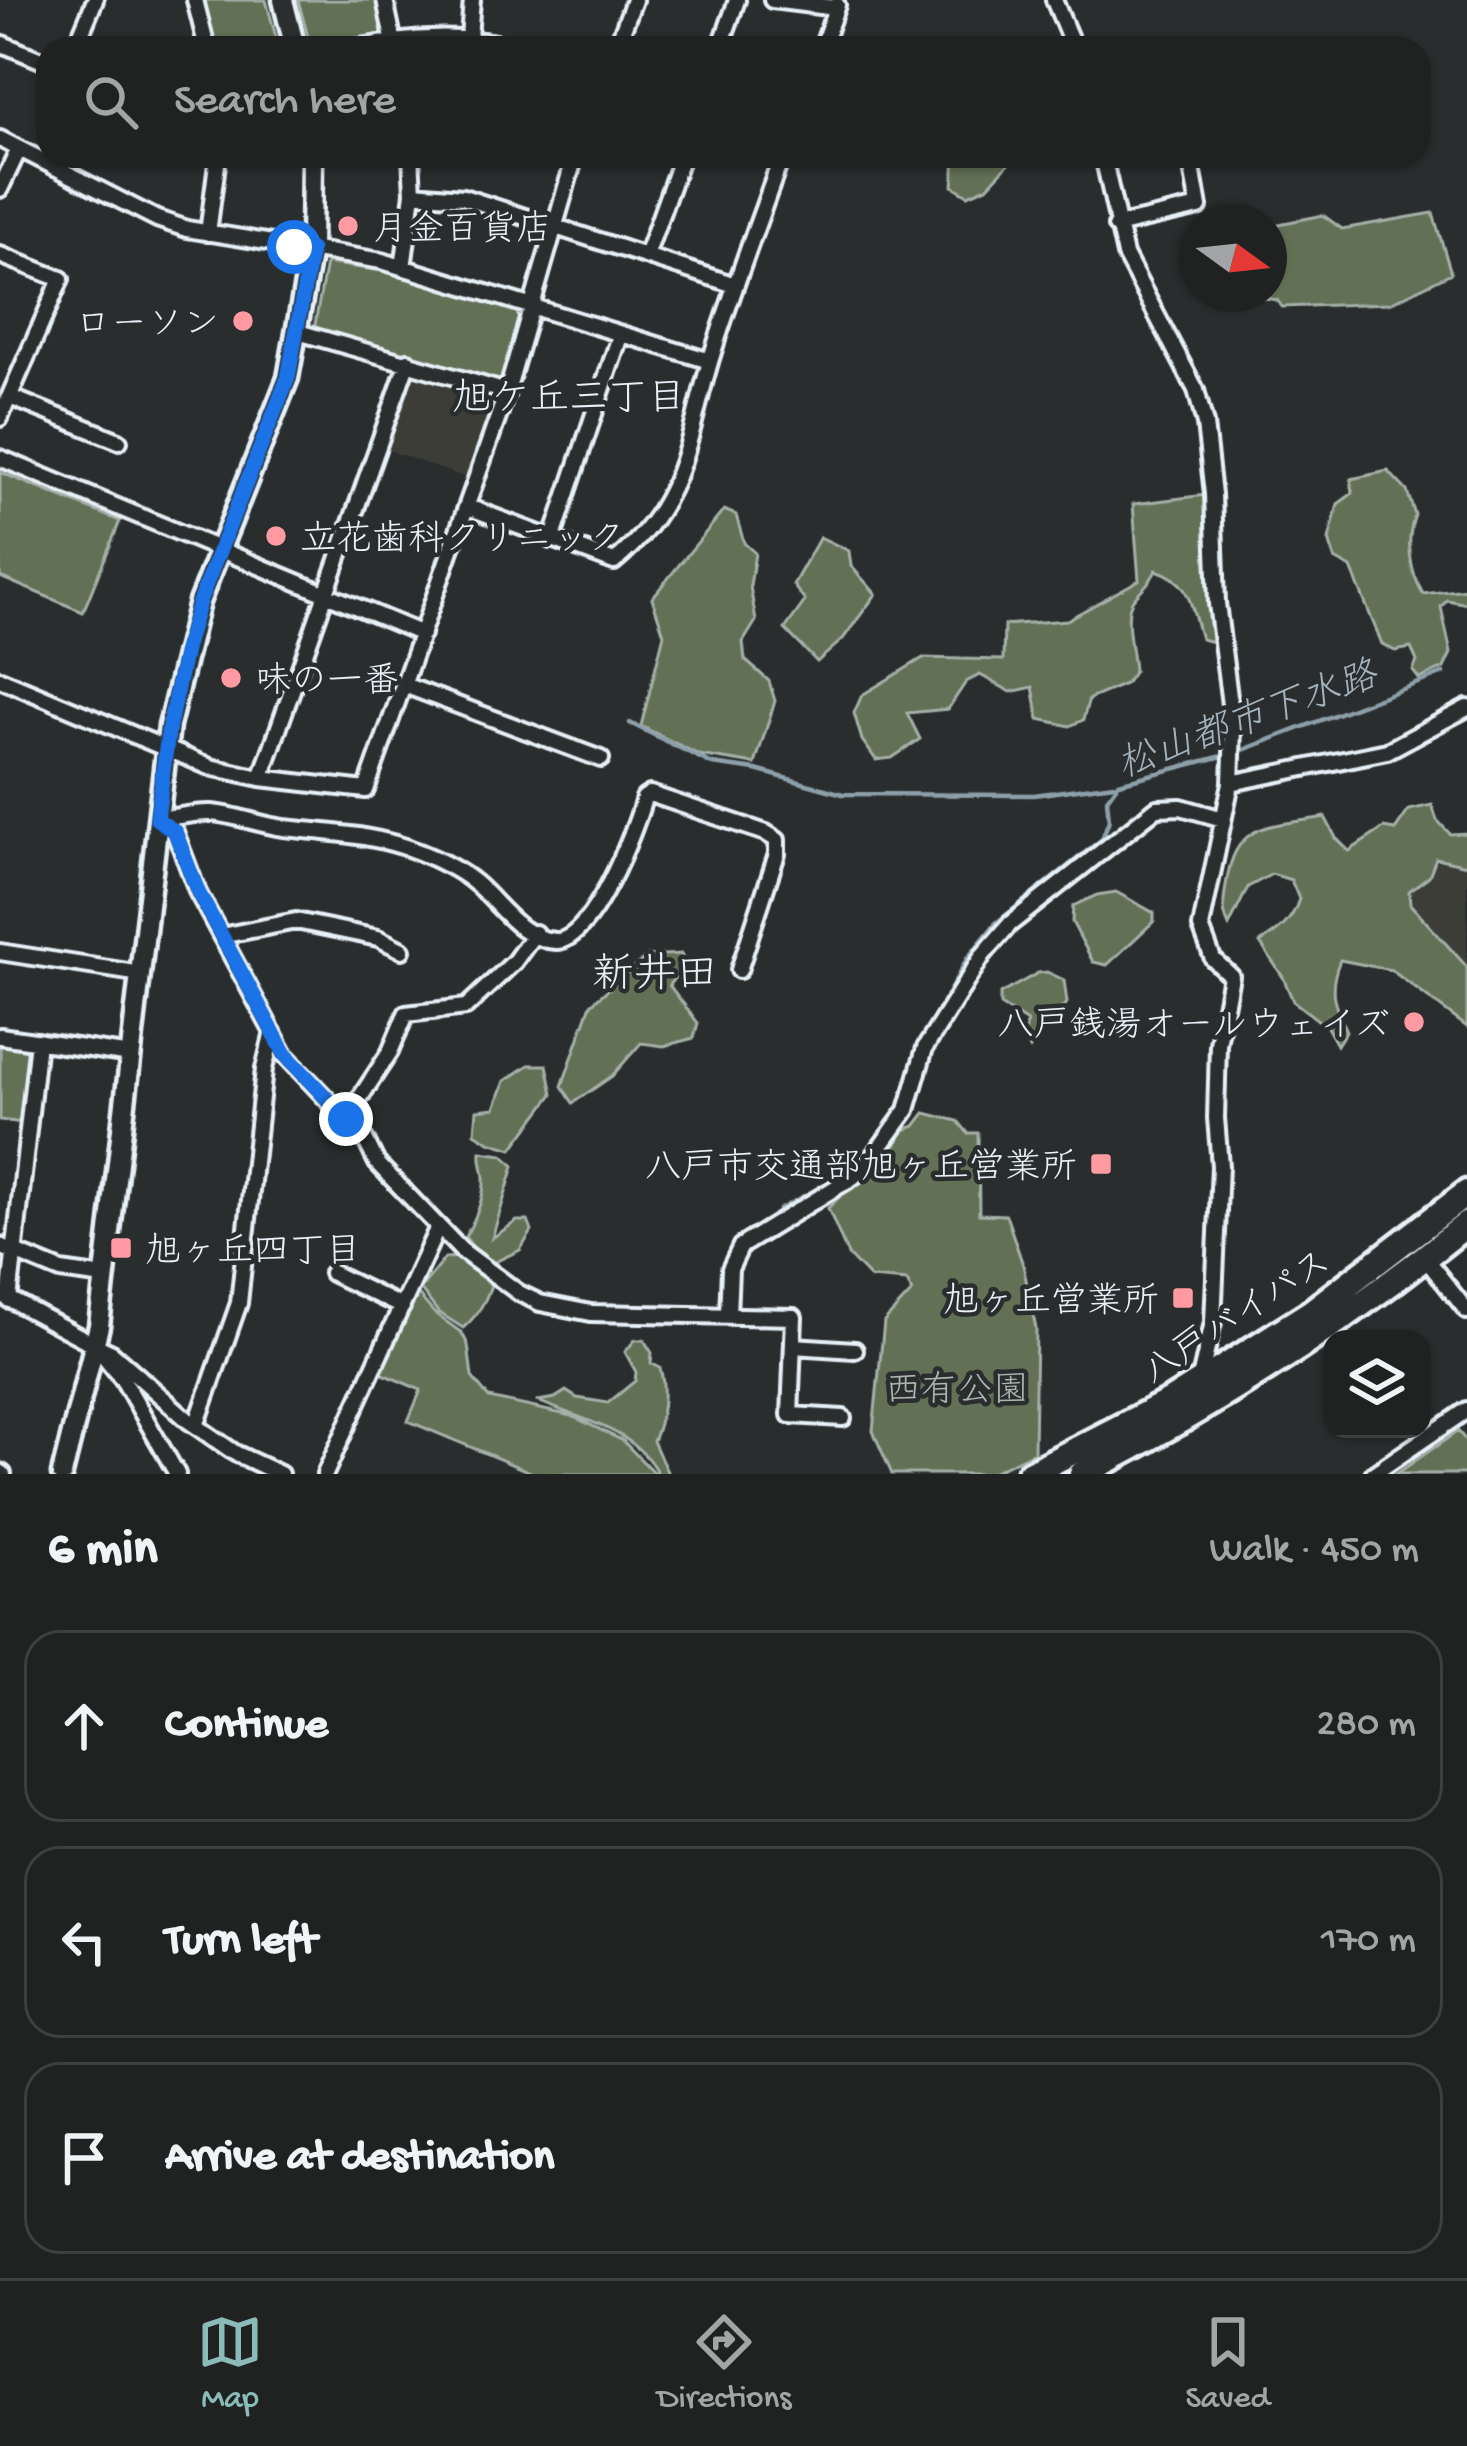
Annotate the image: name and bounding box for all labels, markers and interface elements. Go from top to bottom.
search box [36,36,1431,168]
icon: search [78,69,144,135]
text: Search here [174,76,396,129]
north arrow [1179,204,1287,312]
place label: 月金百貨店 [372,210,552,254]
marker: 月金百貨店 [335,213,361,239]
route start [267,220,321,274]
place label: ローソン [75,306,219,349]
marker: ローソン [230,308,256,334]
district label: 旭ケ丘三丁目 [452,378,686,425]
place label: 立花歯科クリニック [300,520,624,564]
marker: 立花歯科クリニック [263,523,289,549]
water label: 松山都市下水路 [1112,653,1386,792]
place label: 味の一番 [255,661,399,706]
marker: 味の一番 [218,665,244,691]
district label: 新井田 [592,951,718,1003]
place label: 八戸銭湯オールウェイズ [998,1006,1390,1050]
marker: 八戸銭湯オールウェイズ [1401,1009,1427,1035]
route end [319,1092,373,1146]
place label: 八戸市交通部旭ヶ丘営業所 [645,1148,1077,1192]
marker: 八戸市交通部旭ヶ丘営業所 [1088,1151,1114,1177]
place label: 旭ヶ丘四丁目 [145,1232,361,1276]
marker: 旭ヶ丘四丁目 [108,1235,134,1261]
street label: 八戸バイパス [1137,1243,1341,1396]
place label: 旭ヶ丘営業所 [943,1282,1159,1326]
marker: 旭ヶ丘営業所 [1170,1285,1196,1311]
map controls [1323,1330,1431,1438]
button: layers [1323,1330,1431,1438]
park label: 西有公園 [885,1370,1029,1415]
text: 6 min [48,1522,157,1582]
text: Walk · 450 m [1209,1529,1419,1575]
icon: ahead [51,1693,117,1759]
text: Continue [165,1700,328,1753]
text: 280 m [1316,1703,1416,1749]
icon: left [51,1909,117,1975]
text: Turn left [165,1916,317,1969]
text: 170 m [1321,1919,1416,1965]
icon: arrive [51,2125,117,2191]
text: Arrive at destination [165,2132,554,2185]
tab: Map [197,2309,263,2419]
tab: Directions [657,2309,791,2419]
tab: Saved [1185,2309,1270,2419]

